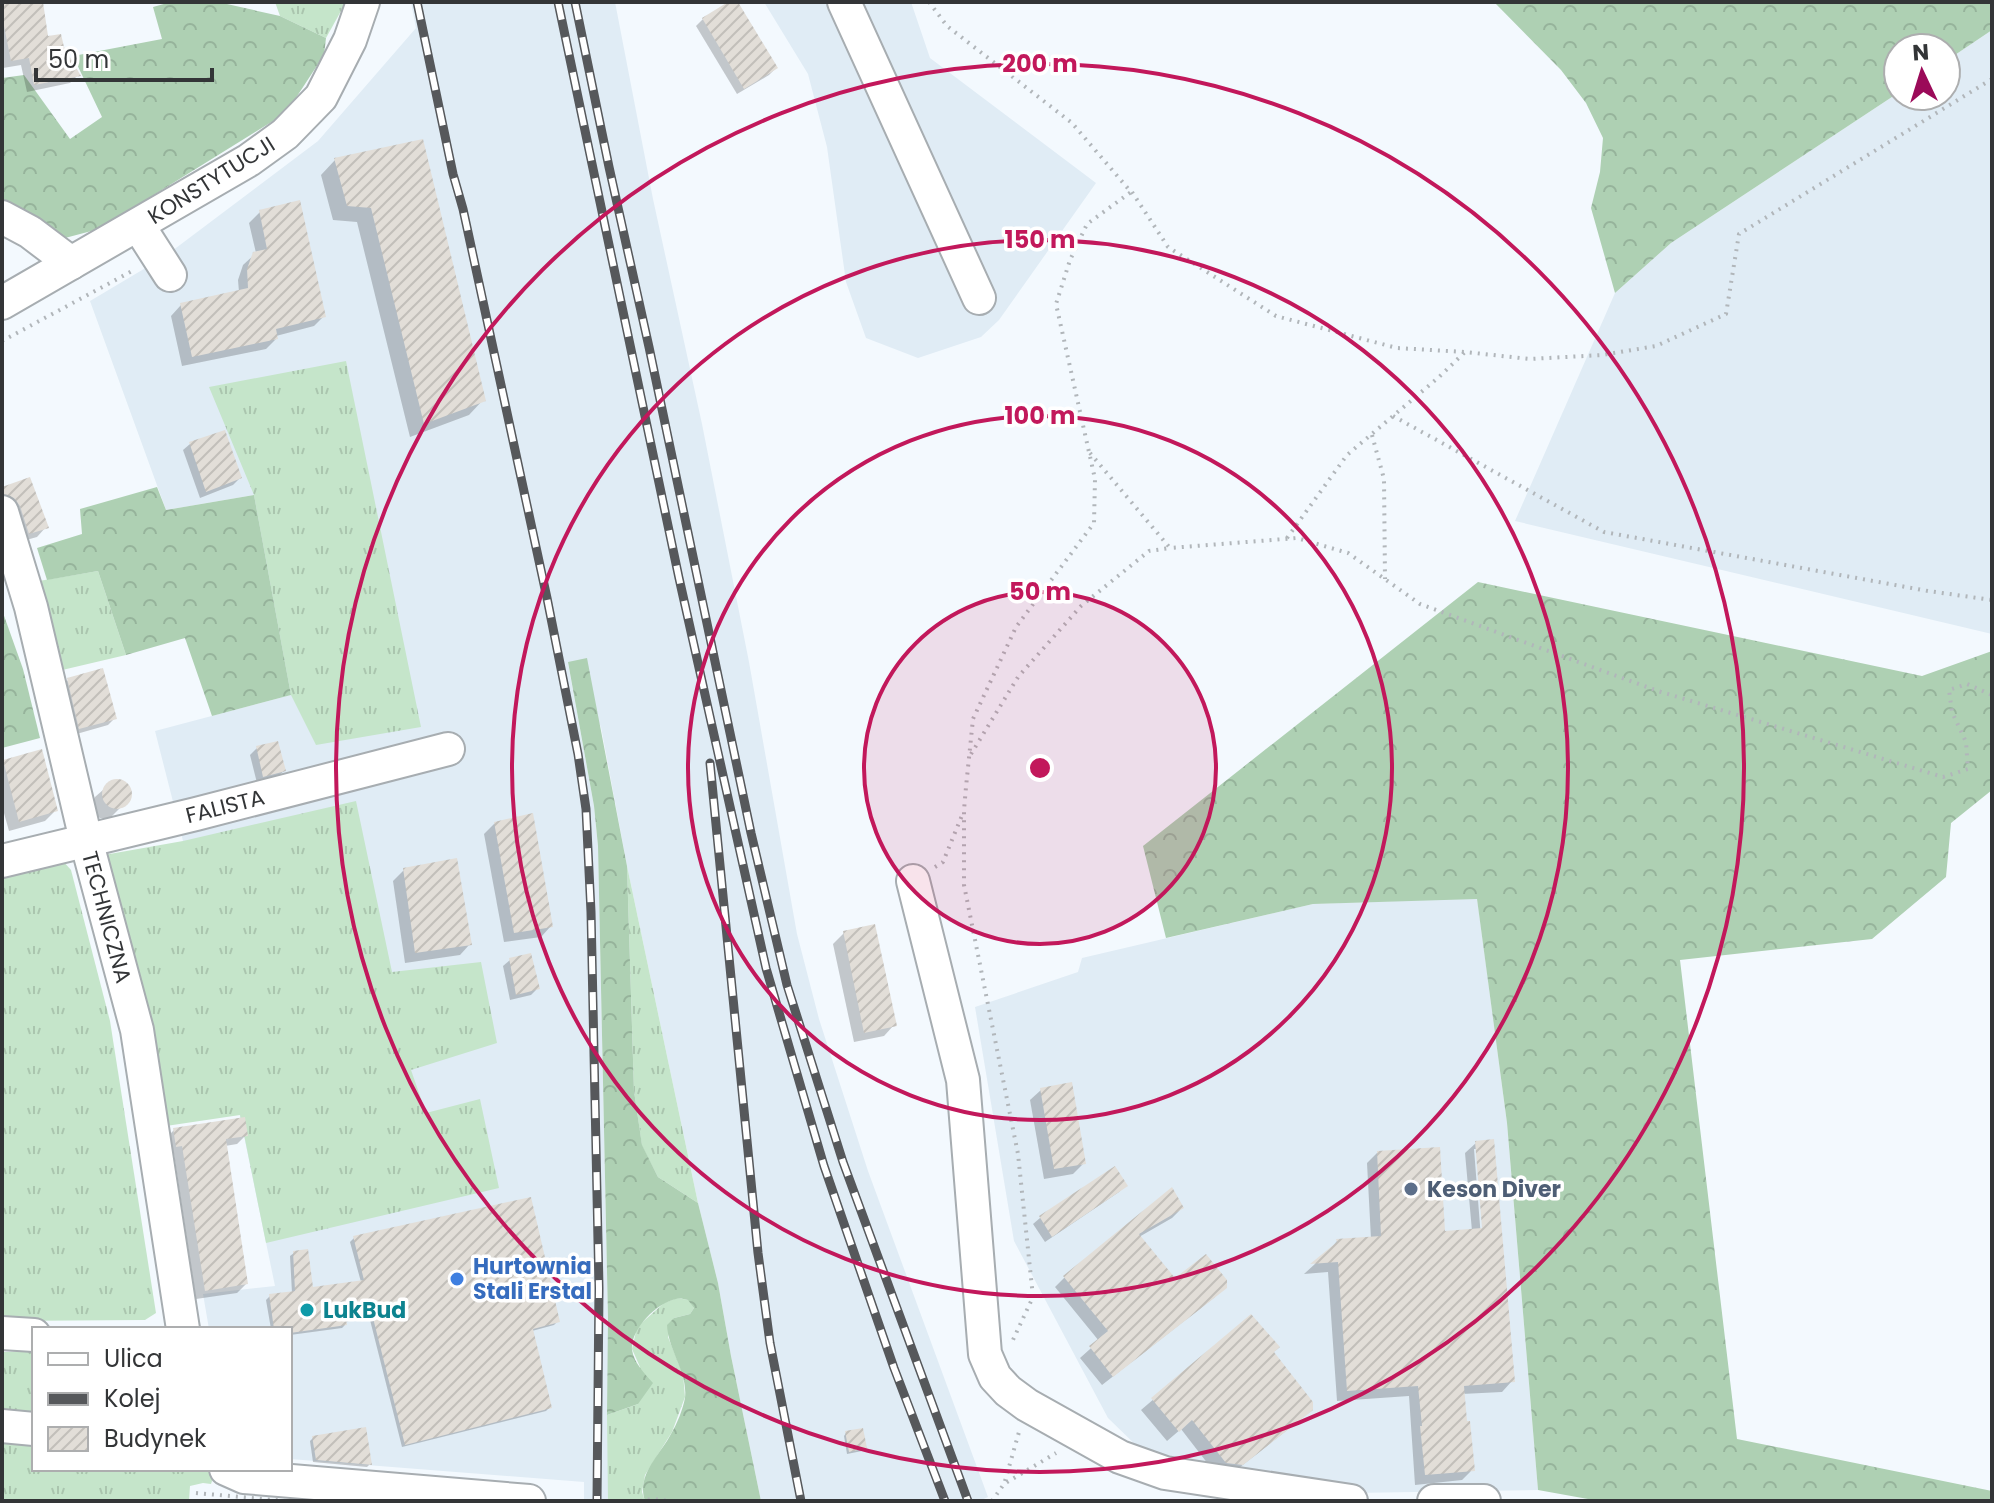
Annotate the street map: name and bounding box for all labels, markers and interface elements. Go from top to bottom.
scale bar [36,32,212,82]
north arrow [1882,32,1962,112]
text: N [1911,37,1930,69]
text: 50 m [48,43,109,76]
text: 200 m [1002,47,1078,80]
street label: KONSTYTUCJI [142,129,281,232]
text: 150 m [1005,223,1075,256]
text: 100 m [1005,399,1075,432]
text: 50 m [1009,575,1071,608]
centre of rings [1026,754,1054,782]
street label: FALISTA [182,782,268,831]
street label: TECHNICZNA [74,848,139,987]
place label: Keson Diver [1427,1174,1561,1205]
marker: Keson Diver [1402,1180,1420,1198]
place label: Hurtownia Stali Erstal [473,1251,592,1307]
marker: Hurtownia Stali Erstal [448,1270,466,1288]
place label: LukBud [323,1295,406,1326]
marker: LukBud [298,1301,316,1319]
legend [32,1327,292,1471]
text: Ulica [104,1342,163,1375]
text: Kolej [104,1382,160,1415]
text: Budynek [104,1422,207,1455]

